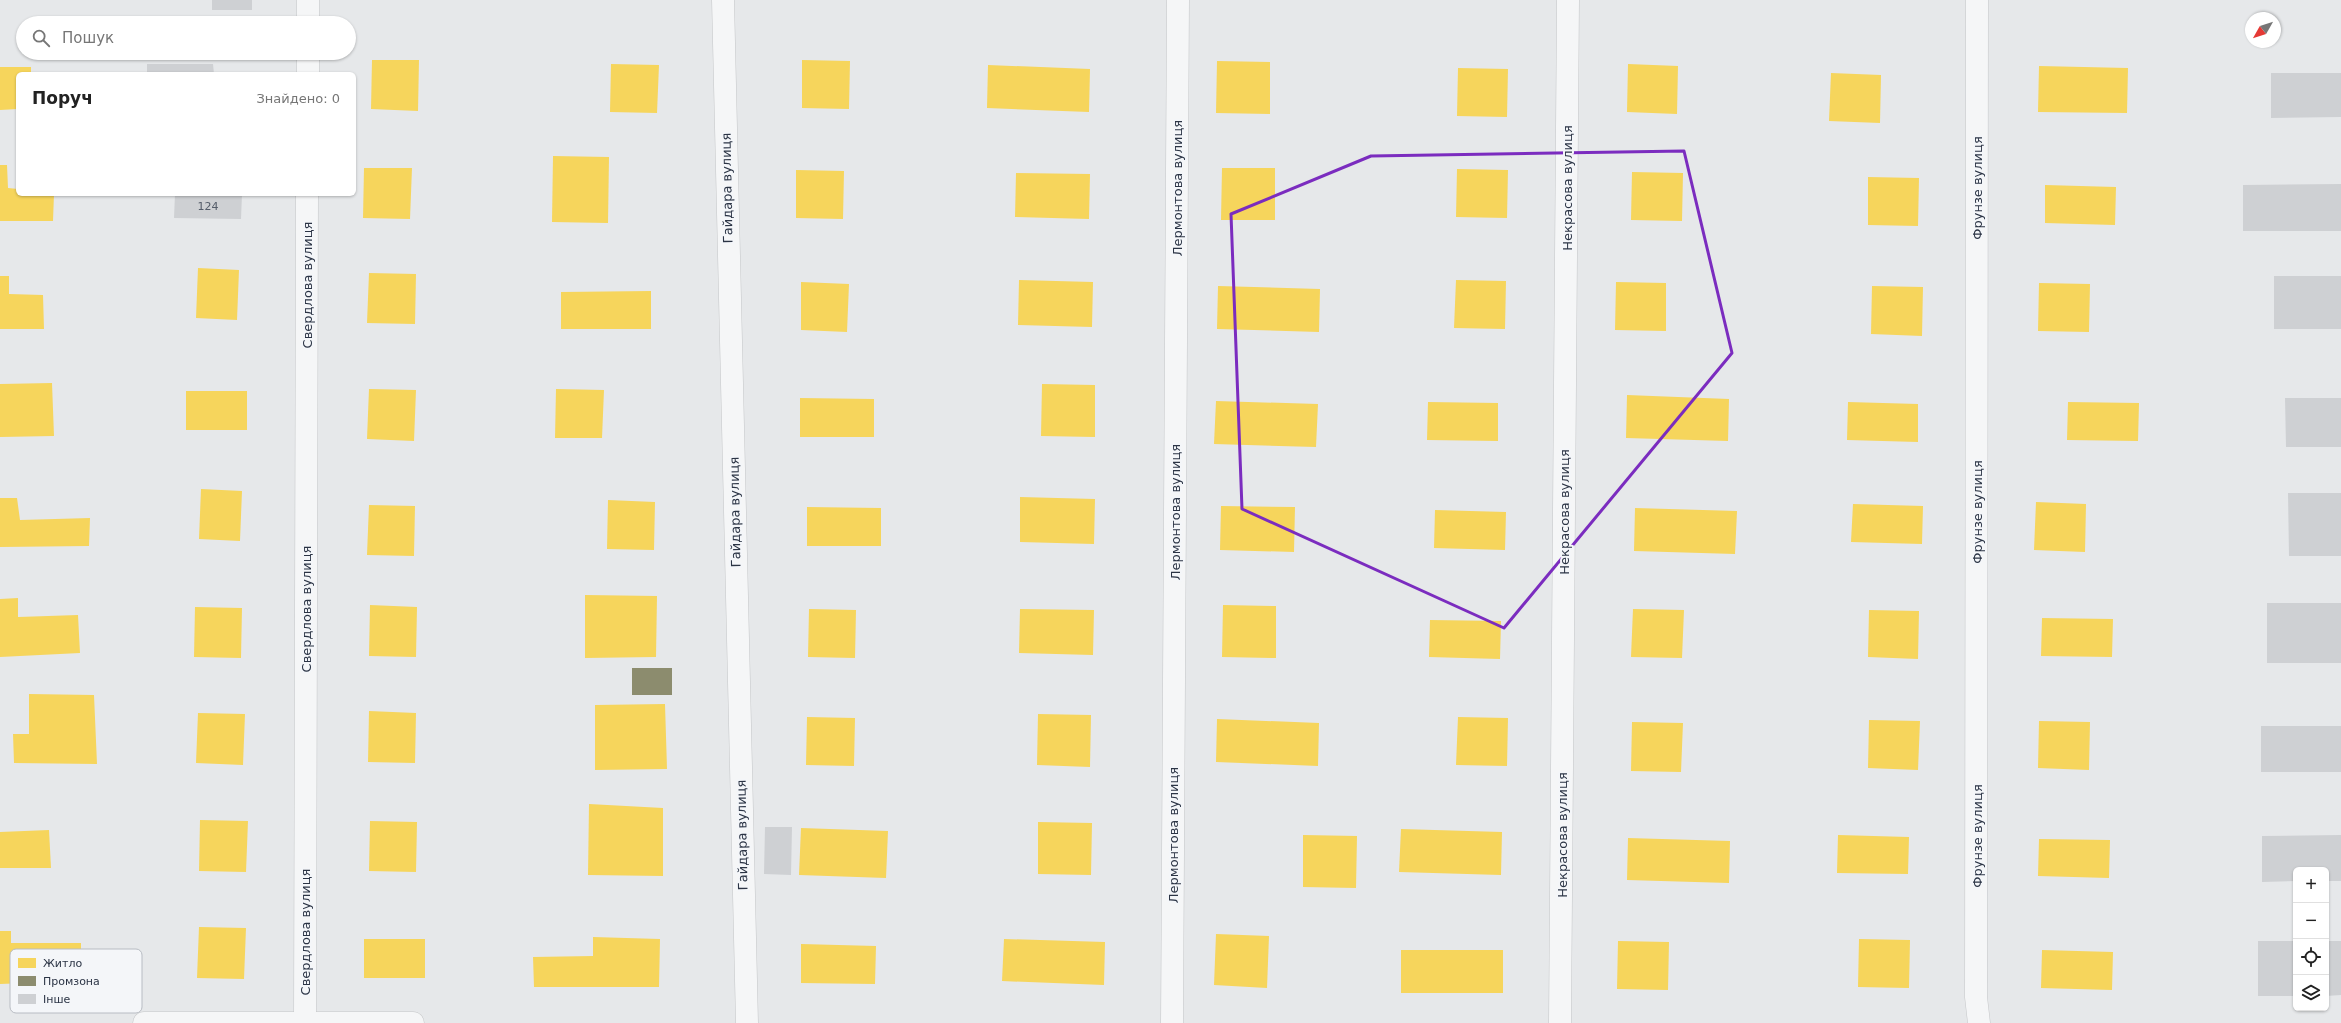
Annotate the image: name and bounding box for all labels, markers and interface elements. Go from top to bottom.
north arrow [2245,12,2281,48]
search box [16,16,356,60]
icon: search [30,27,52,49]
text: Пошук [62,29,114,47]
text: Поруч [32,88,93,108]
text: Знайдено: 0 [257,91,340,106]
street label: Лермонтова вулиця [1170,120,1185,256]
street label: Некрасова вулиця [1560,125,1575,251]
street label: Гайдара вулиця [719,133,735,243]
street label: Фрунзе вулиця [1970,136,1985,240]
house number: 124 [198,200,219,213]
street label: Свердлова вулиця [300,222,315,348]
street label: Лермонтова вулиця [1168,444,1183,580]
street label: Некрасова вулиця [1557,449,1572,575]
street label: Гайдара вулиця [727,457,743,567]
street label: Фрунзе вулиця [1970,460,1985,564]
street label: Свердлова вулиця [299,546,314,672]
street label: Лермонтова вулиця [1166,767,1181,903]
street label: Некрасова вулиця [1555,772,1570,898]
street label: Гайдара вулиця [734,780,750,890]
street label: Фрунзе вулиця [1970,784,1985,888]
map controls [2293,867,2329,1011]
button: + [2293,867,2329,903]
street label: Свердлова вулиця [298,869,313,995]
button: − [2293,903,2329,939]
button: locate [2293,939,2329,975]
legend [10,949,142,1013]
text: Житло [43,957,82,970]
text: Промзона [43,975,100,988]
button: layers [2293,975,2329,1011]
text: Інше [43,993,71,1006]

